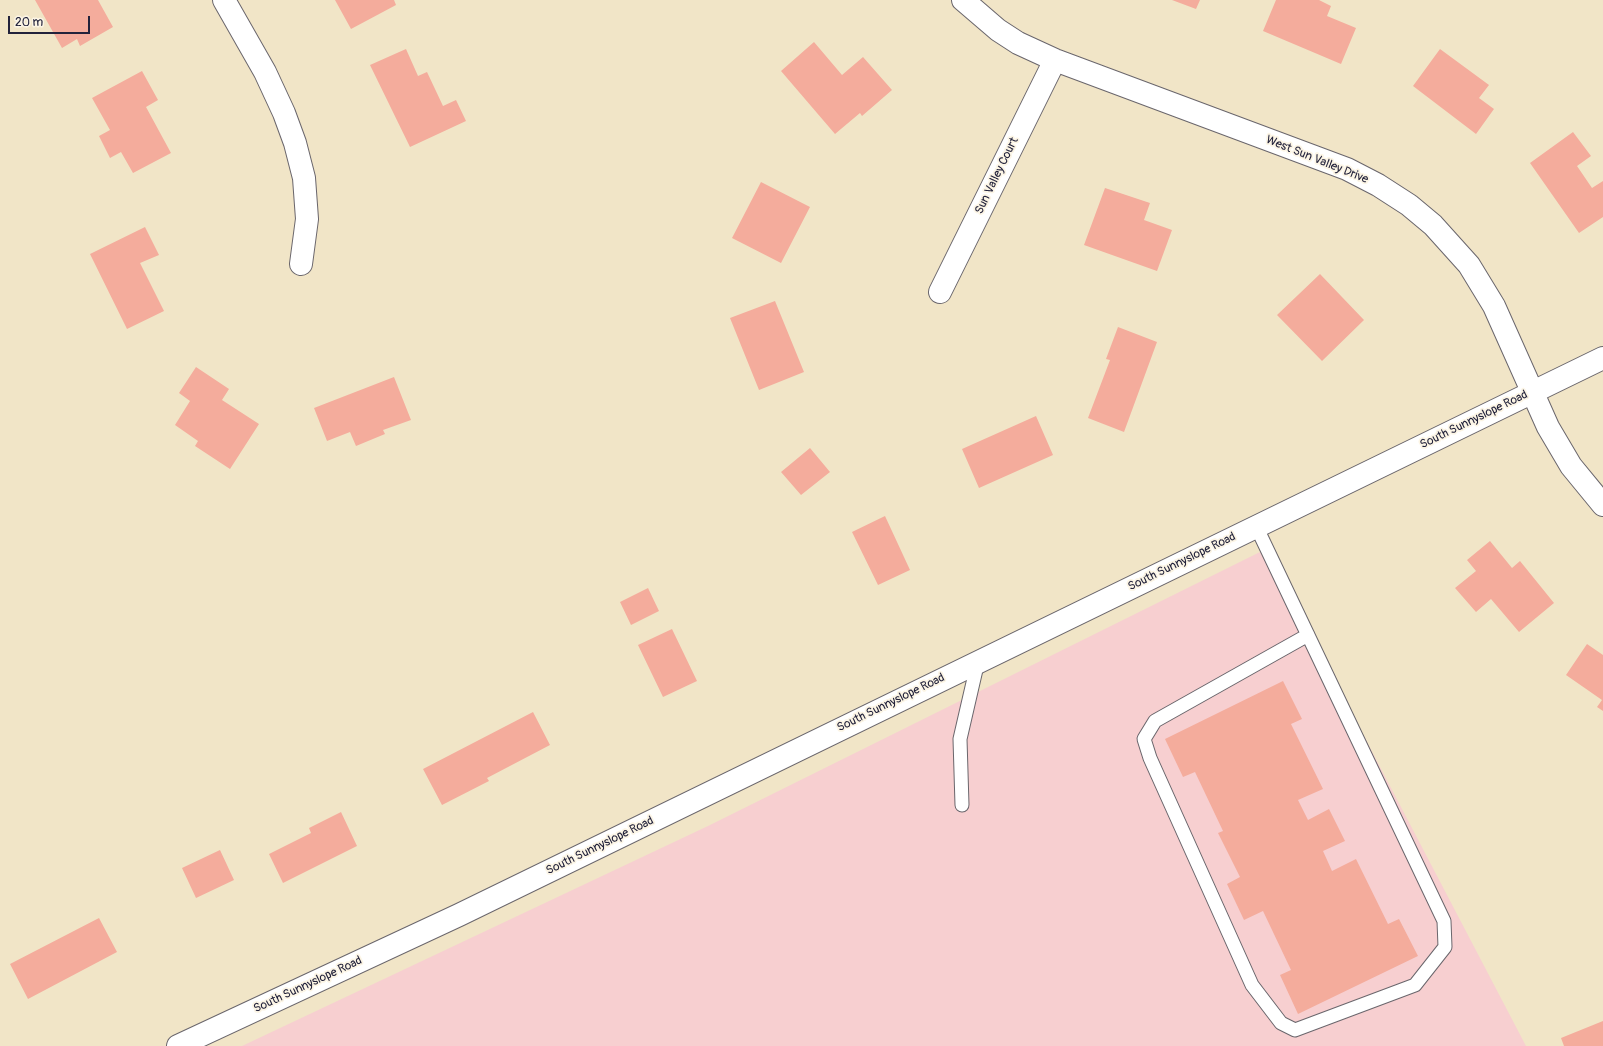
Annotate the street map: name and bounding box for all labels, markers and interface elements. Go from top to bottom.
scale bar [10,8,92,34]
text: 20 m [15,15,43,30]
street label: West Sun Valley Drive [1264,133,1370,187]
street label: Sun Valley Court [972,135,1022,217]
street label: South Sunnyslope Road [1418,388,1530,452]
street label: South Sunnyslope Road [1126,530,1238,594]
street label: South Sunnyslope Road [835,671,947,735]
street label: South Sunnyslope Road [544,814,656,878]
street label: South Sunnyslope Road [252,954,364,1016]

